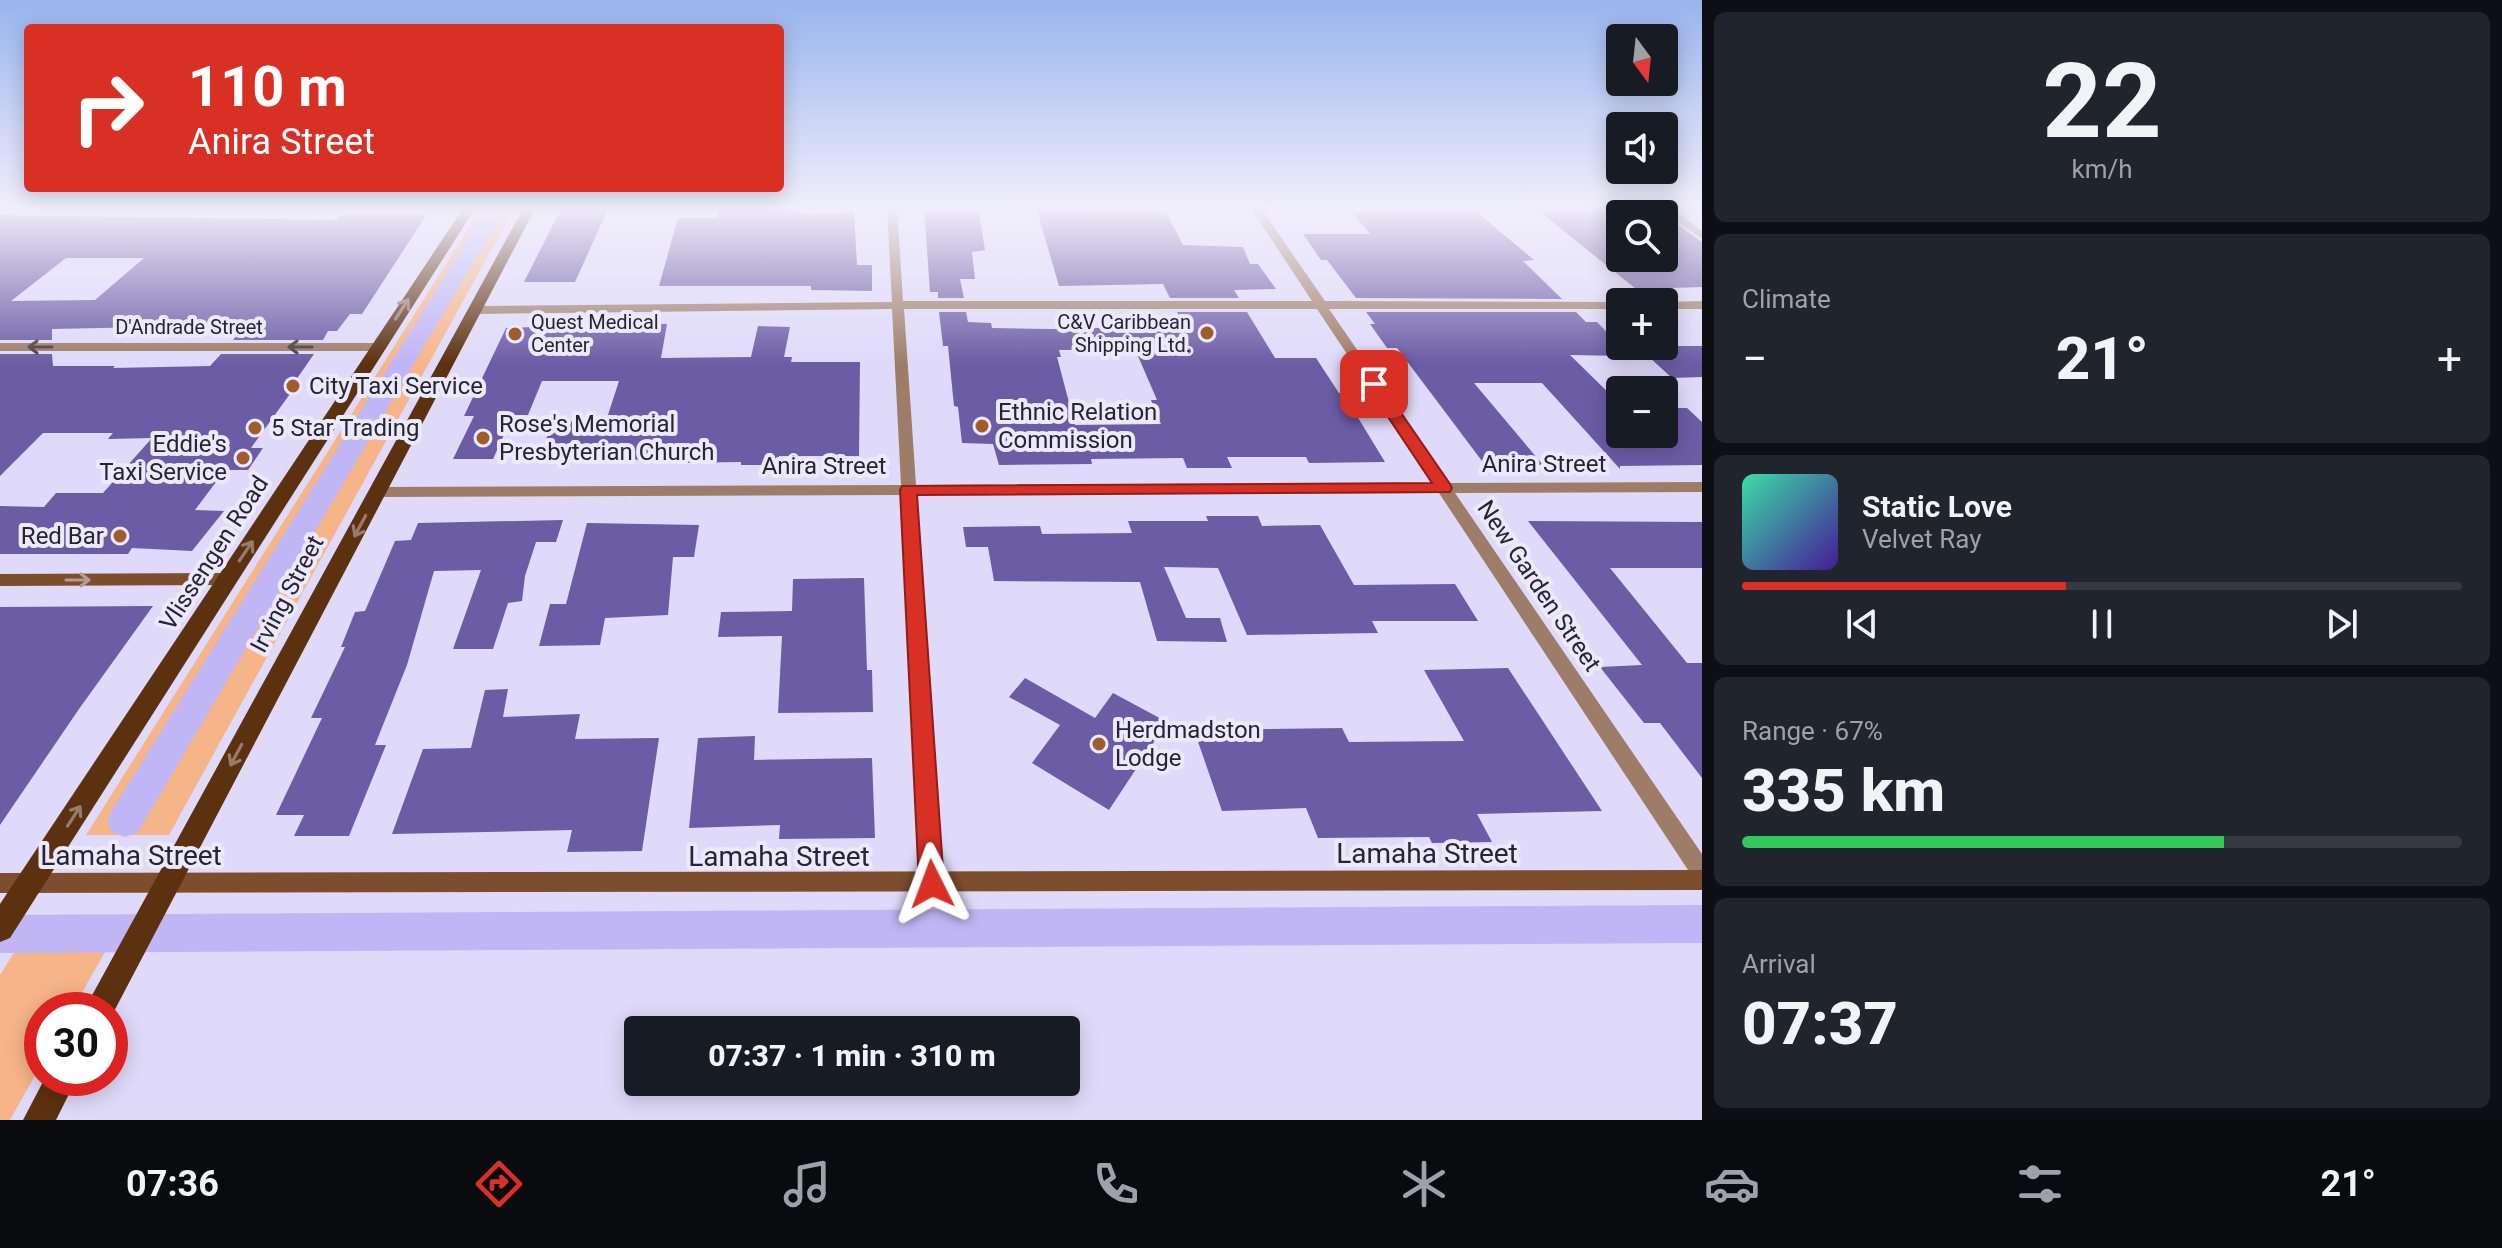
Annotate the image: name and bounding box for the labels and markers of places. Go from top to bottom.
place label: Quest Medical Center [531,310,659,357]
place label: C&V Caribbean Shipping Ltd. [1057,310,1191,357]
marker: C&V Caribbean Shipping Ltd. [1198,324,1216,342]
marker: Quest Medical Center [506,325,524,343]
pin [1340,350,1408,418]
place label: City Taxi Service [309,372,483,400]
marker: City Taxi Service [284,377,302,395]
place label: Ethnic Relation Commission [998,398,1157,454]
place label: Rose's Memorial Presbyterian Church [499,410,714,466]
place label: 5 Star Trading [271,414,419,442]
marker: Ethnic Relation Commission [973,417,991,435]
marker: 5 Star Trading [246,419,264,437]
marker: Rose's Memorial Presbyterian Church [474,429,492,447]
place label: Eddie's Taxi Service [99,430,227,486]
marker: Eddie's Taxi Service [234,449,252,467]
place label: Red Bar [21,522,104,550]
marker: Red Bar [111,527,129,545]
place label: Herdmadston Lodge [1115,716,1261,772]
marker: Herdmadston Lodge [1090,735,1108,753]

